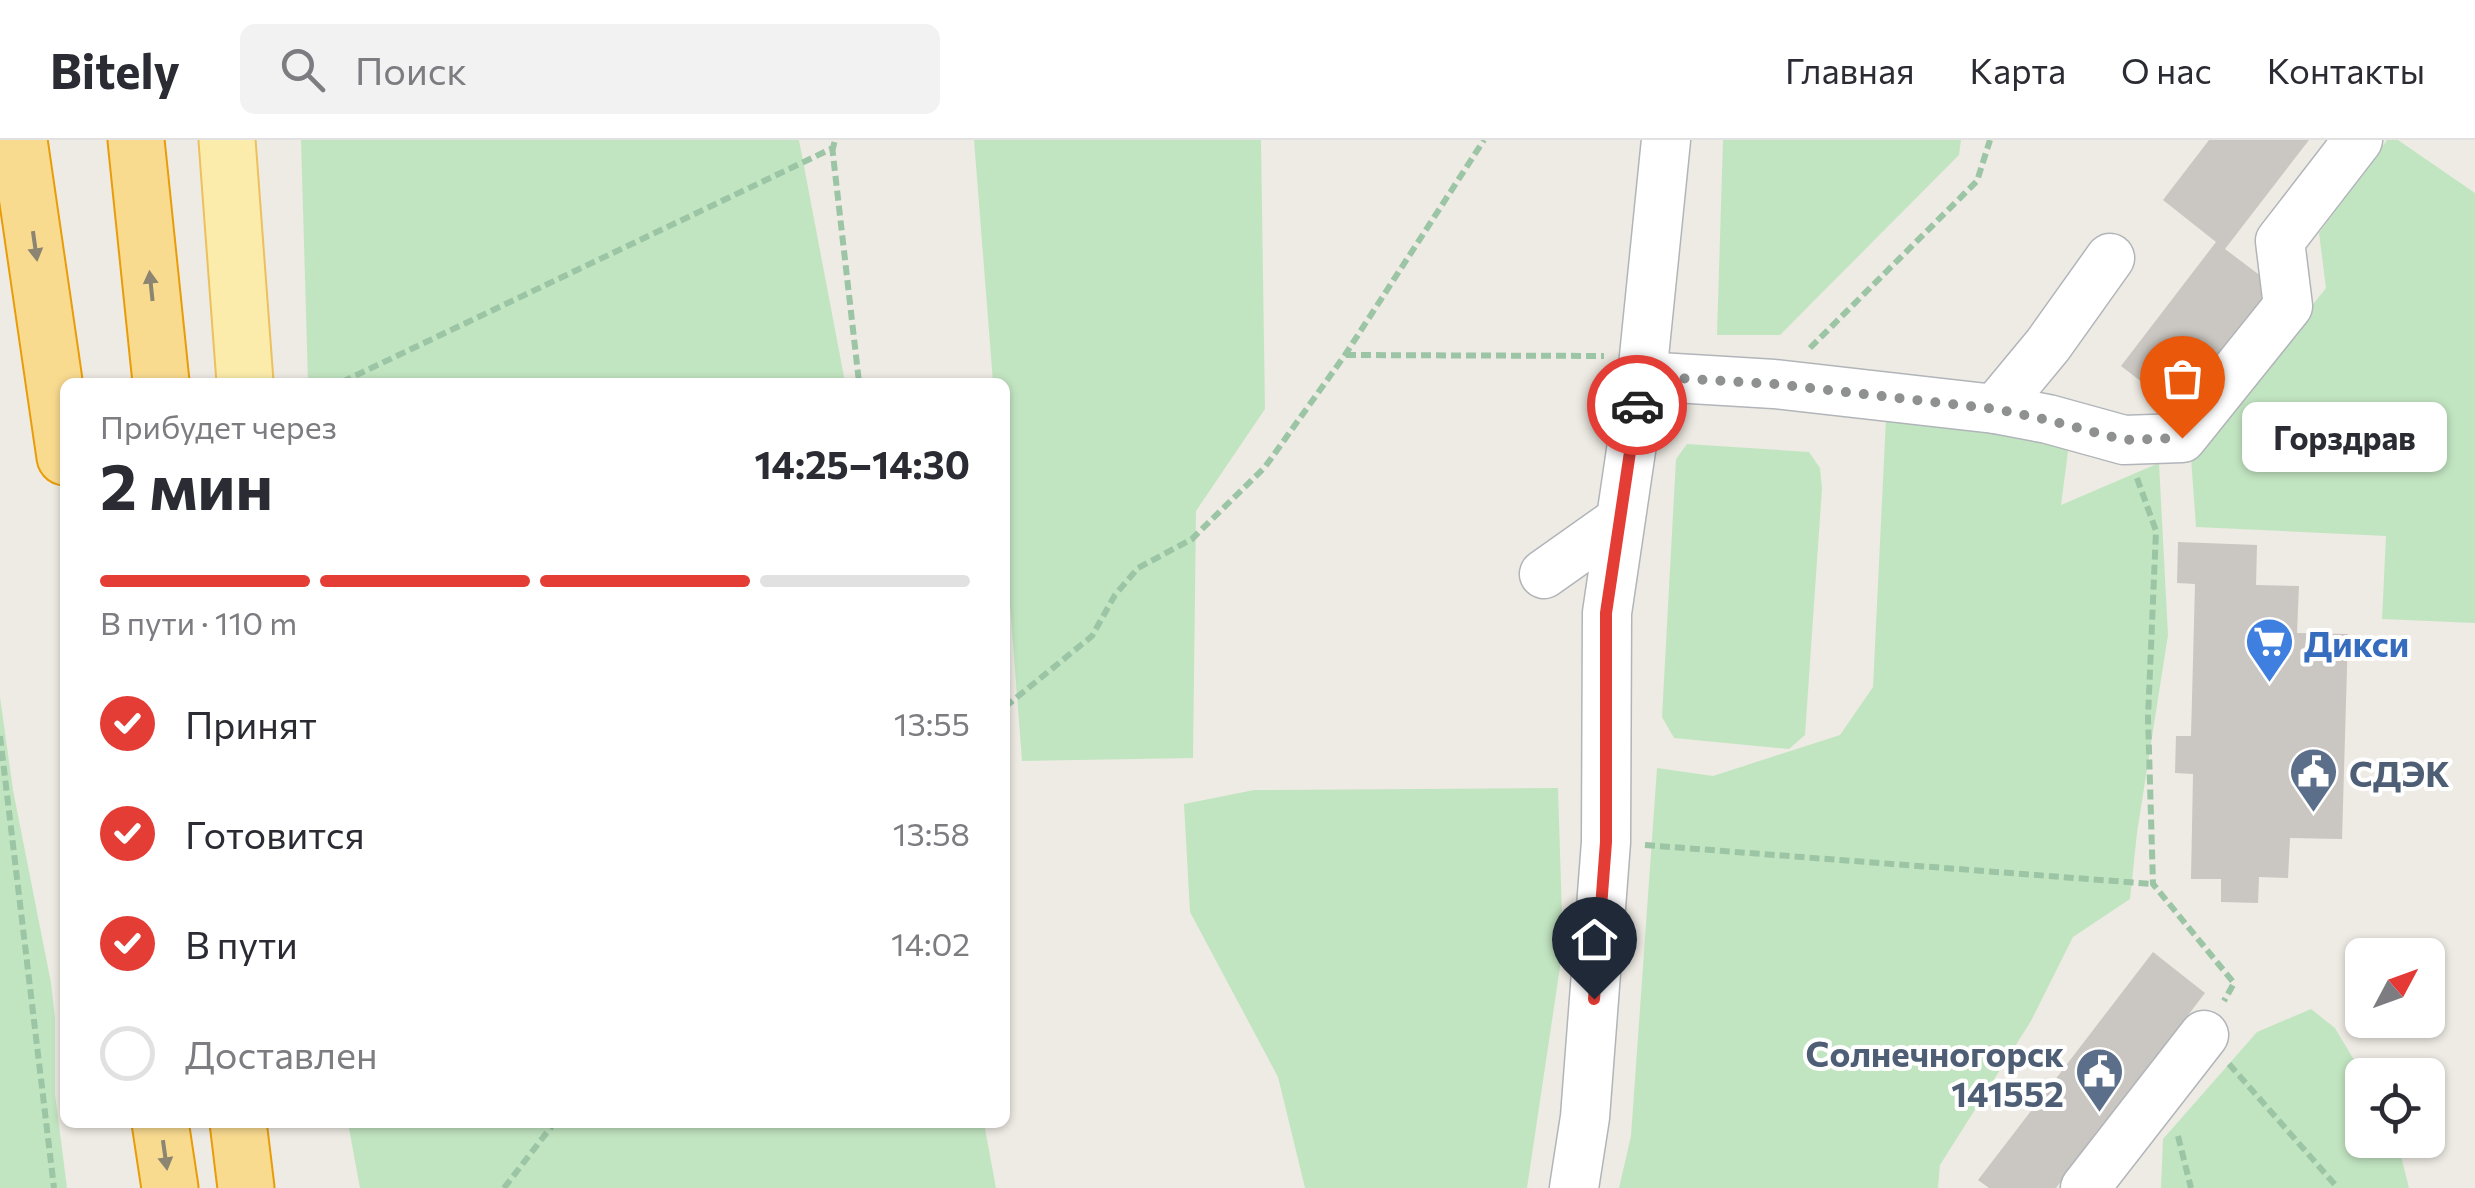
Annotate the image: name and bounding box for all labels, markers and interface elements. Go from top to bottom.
search box [240,24,940,114]
text: Bitely [50,40,180,99]
icon: search [275,42,330,97]
text: Поиск [355,46,467,93]
text: Главная [1785,48,1915,91]
text: Карта [1970,48,2066,91]
text: О нас [2121,48,2212,91]
text: Контакты [2267,48,2425,91]
one-way arrow [27,230,43,262]
one-way arrow [143,269,159,301]
pin [2140,336,2225,439]
icon: bag [2155,351,2210,406]
courier [1587,355,1687,455]
icon: car [1610,378,1665,433]
callout: Горздрав [2242,403,2447,473]
text: Прибудет через [100,406,337,446]
text: Горздрав [2273,417,2416,457]
text: 14:25–14:30 [754,440,970,487]
text: 2 мин [100,444,273,523]
text: В пути · 110 m [100,602,297,642]
supermarket icon: Дикси [2243,616,2295,684]
place label: Дикси [2304,621,2409,664]
icon: check [100,696,155,751]
text: Принят [185,700,317,747]
text: 13:55 [894,703,970,743]
public building icon: СДЭК [2288,746,2340,814]
place label: СДЭК [2349,751,2450,794]
icon: check [100,806,155,861]
text: Готовится [185,810,365,857]
text: 13:58 [893,813,970,853]
pin [1552,897,1637,1000]
icon: home [1567,912,1622,967]
icon: check [100,916,155,971]
text: В пути [185,920,298,967]
text: 14:02 [891,923,970,963]
north arrow [2345,938,2445,1038]
map controls [2345,938,2445,1158]
text: Доставлен [185,1030,378,1077]
place label: Солнечногорск 141552 [1806,1031,2064,1114]
public building icon: Солнечногорск 141552 [2073,1046,2125,1114]
button: locate [2345,1058,2445,1158]
one-way arrow [158,1140,174,1172]

